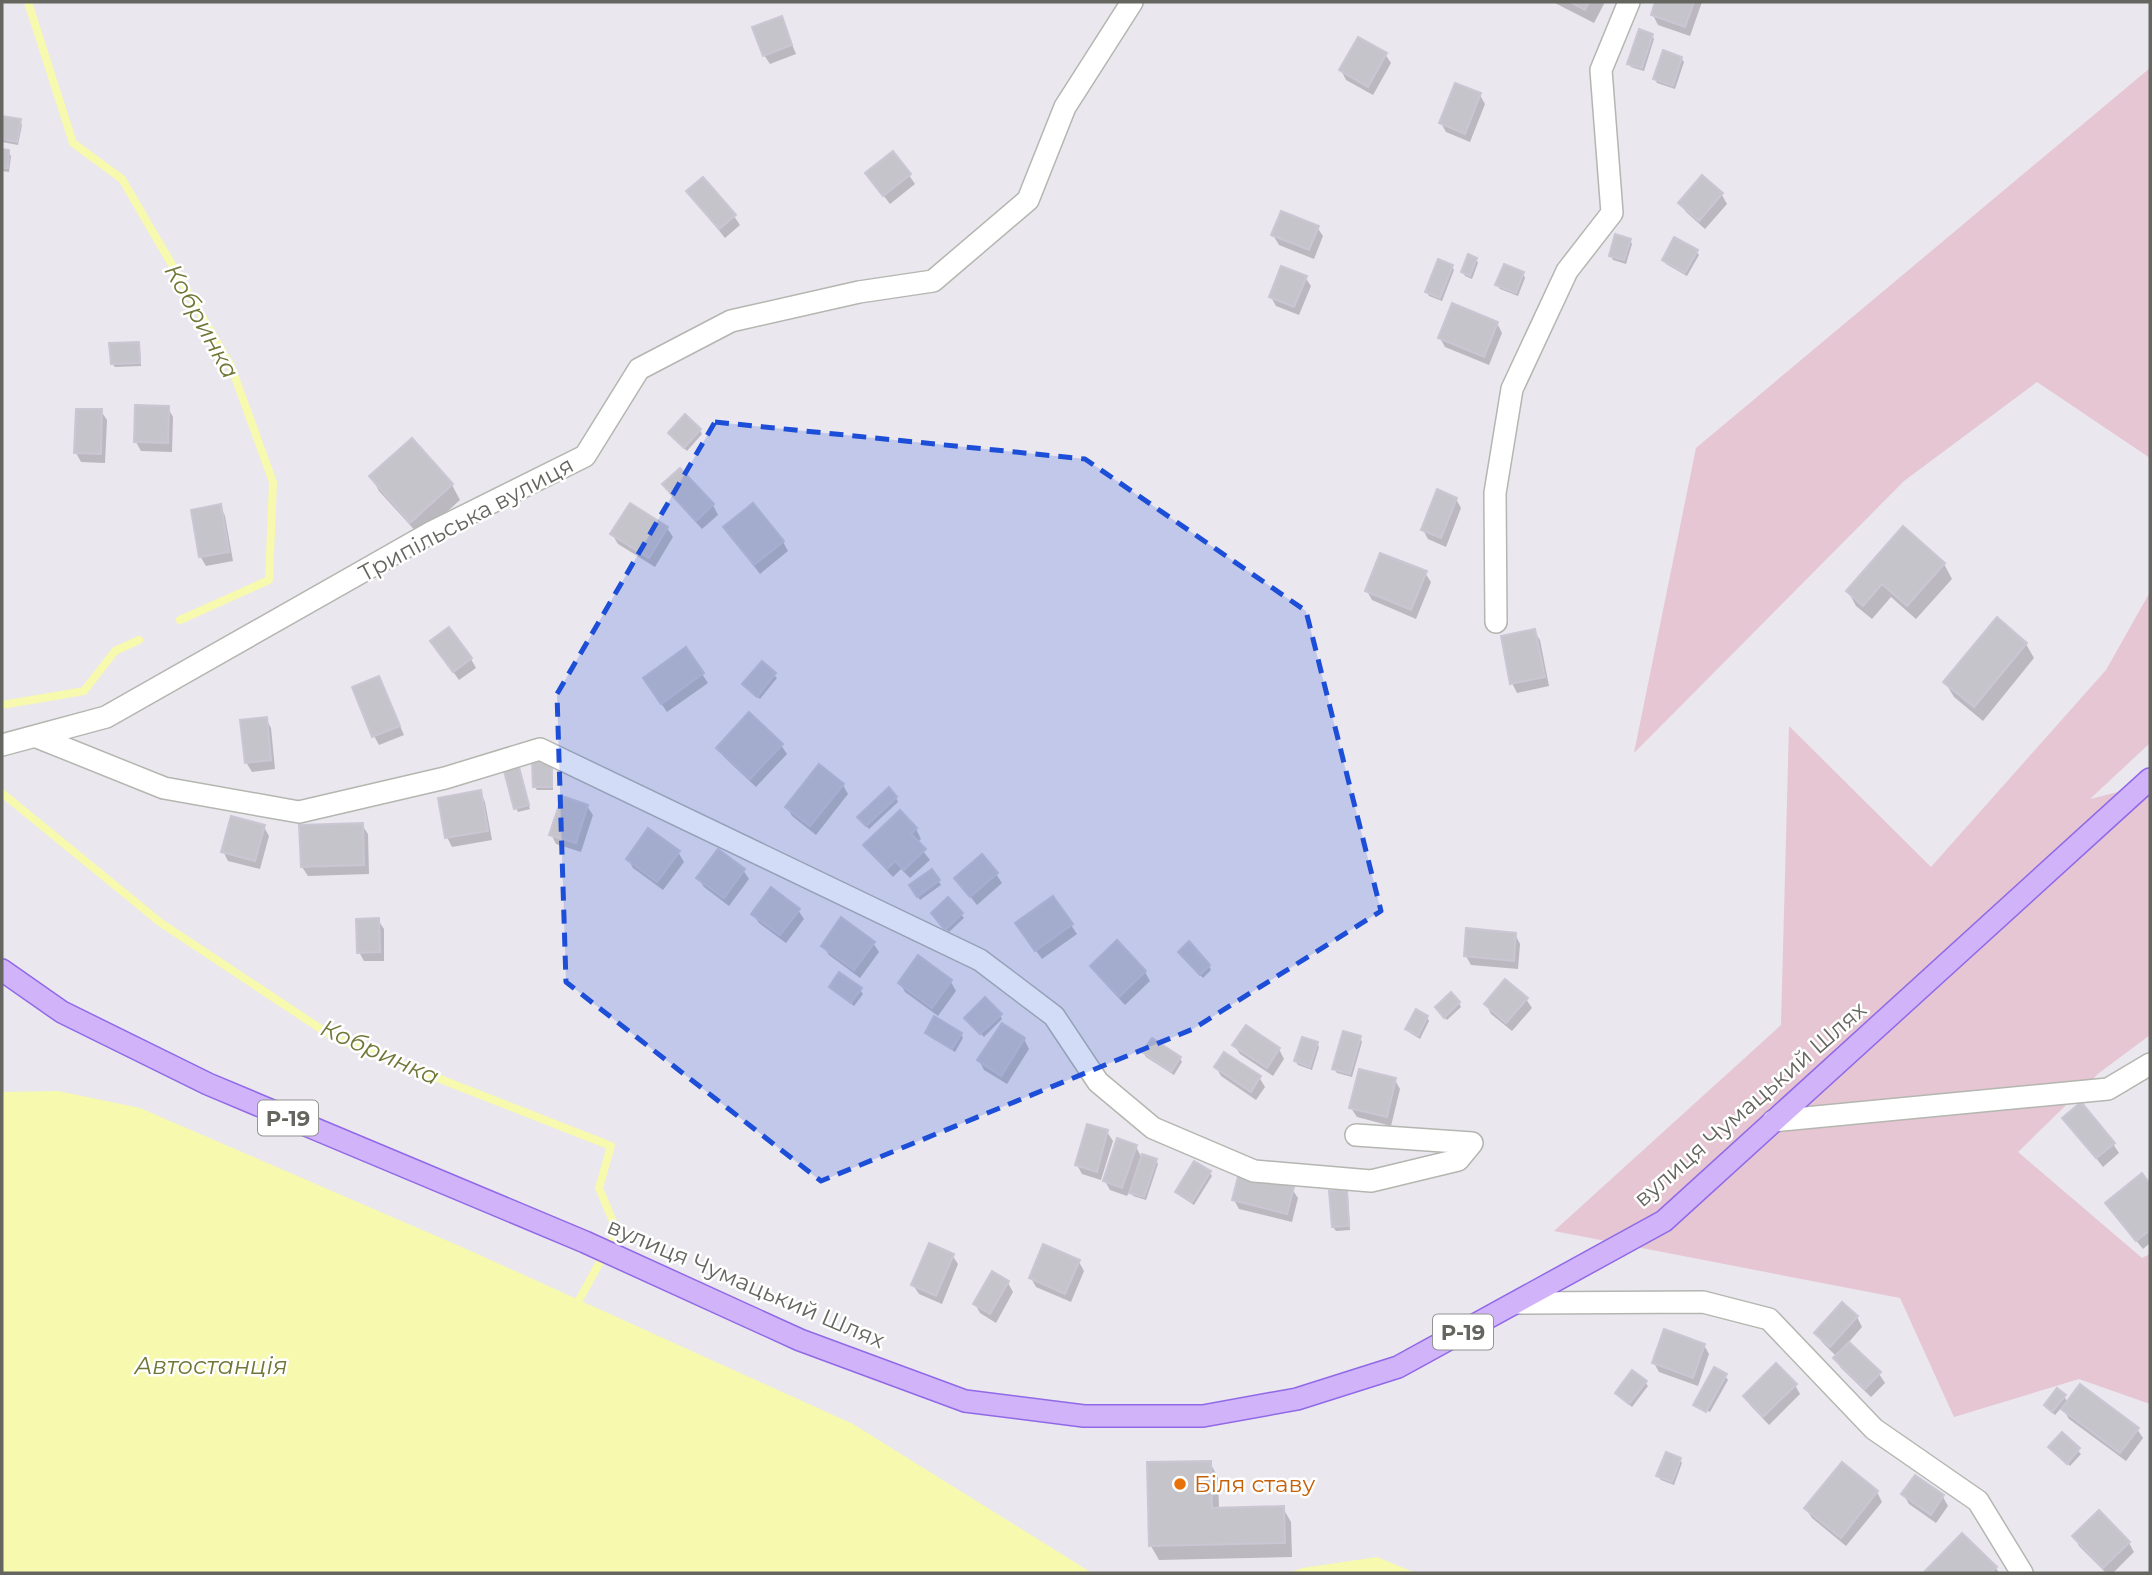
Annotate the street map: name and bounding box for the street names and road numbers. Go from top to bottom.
street label: Трипільська вулиця [354,451,578,587]
street label: вулиця Чумацький Шлях [1628,995,1872,1213]
road number: Р-19 [258,1100,318,1136]
street label: вулиця Чумацький Шлях [603,1212,889,1354]
road number: Р-19 [1433,1314,1493,1350]

